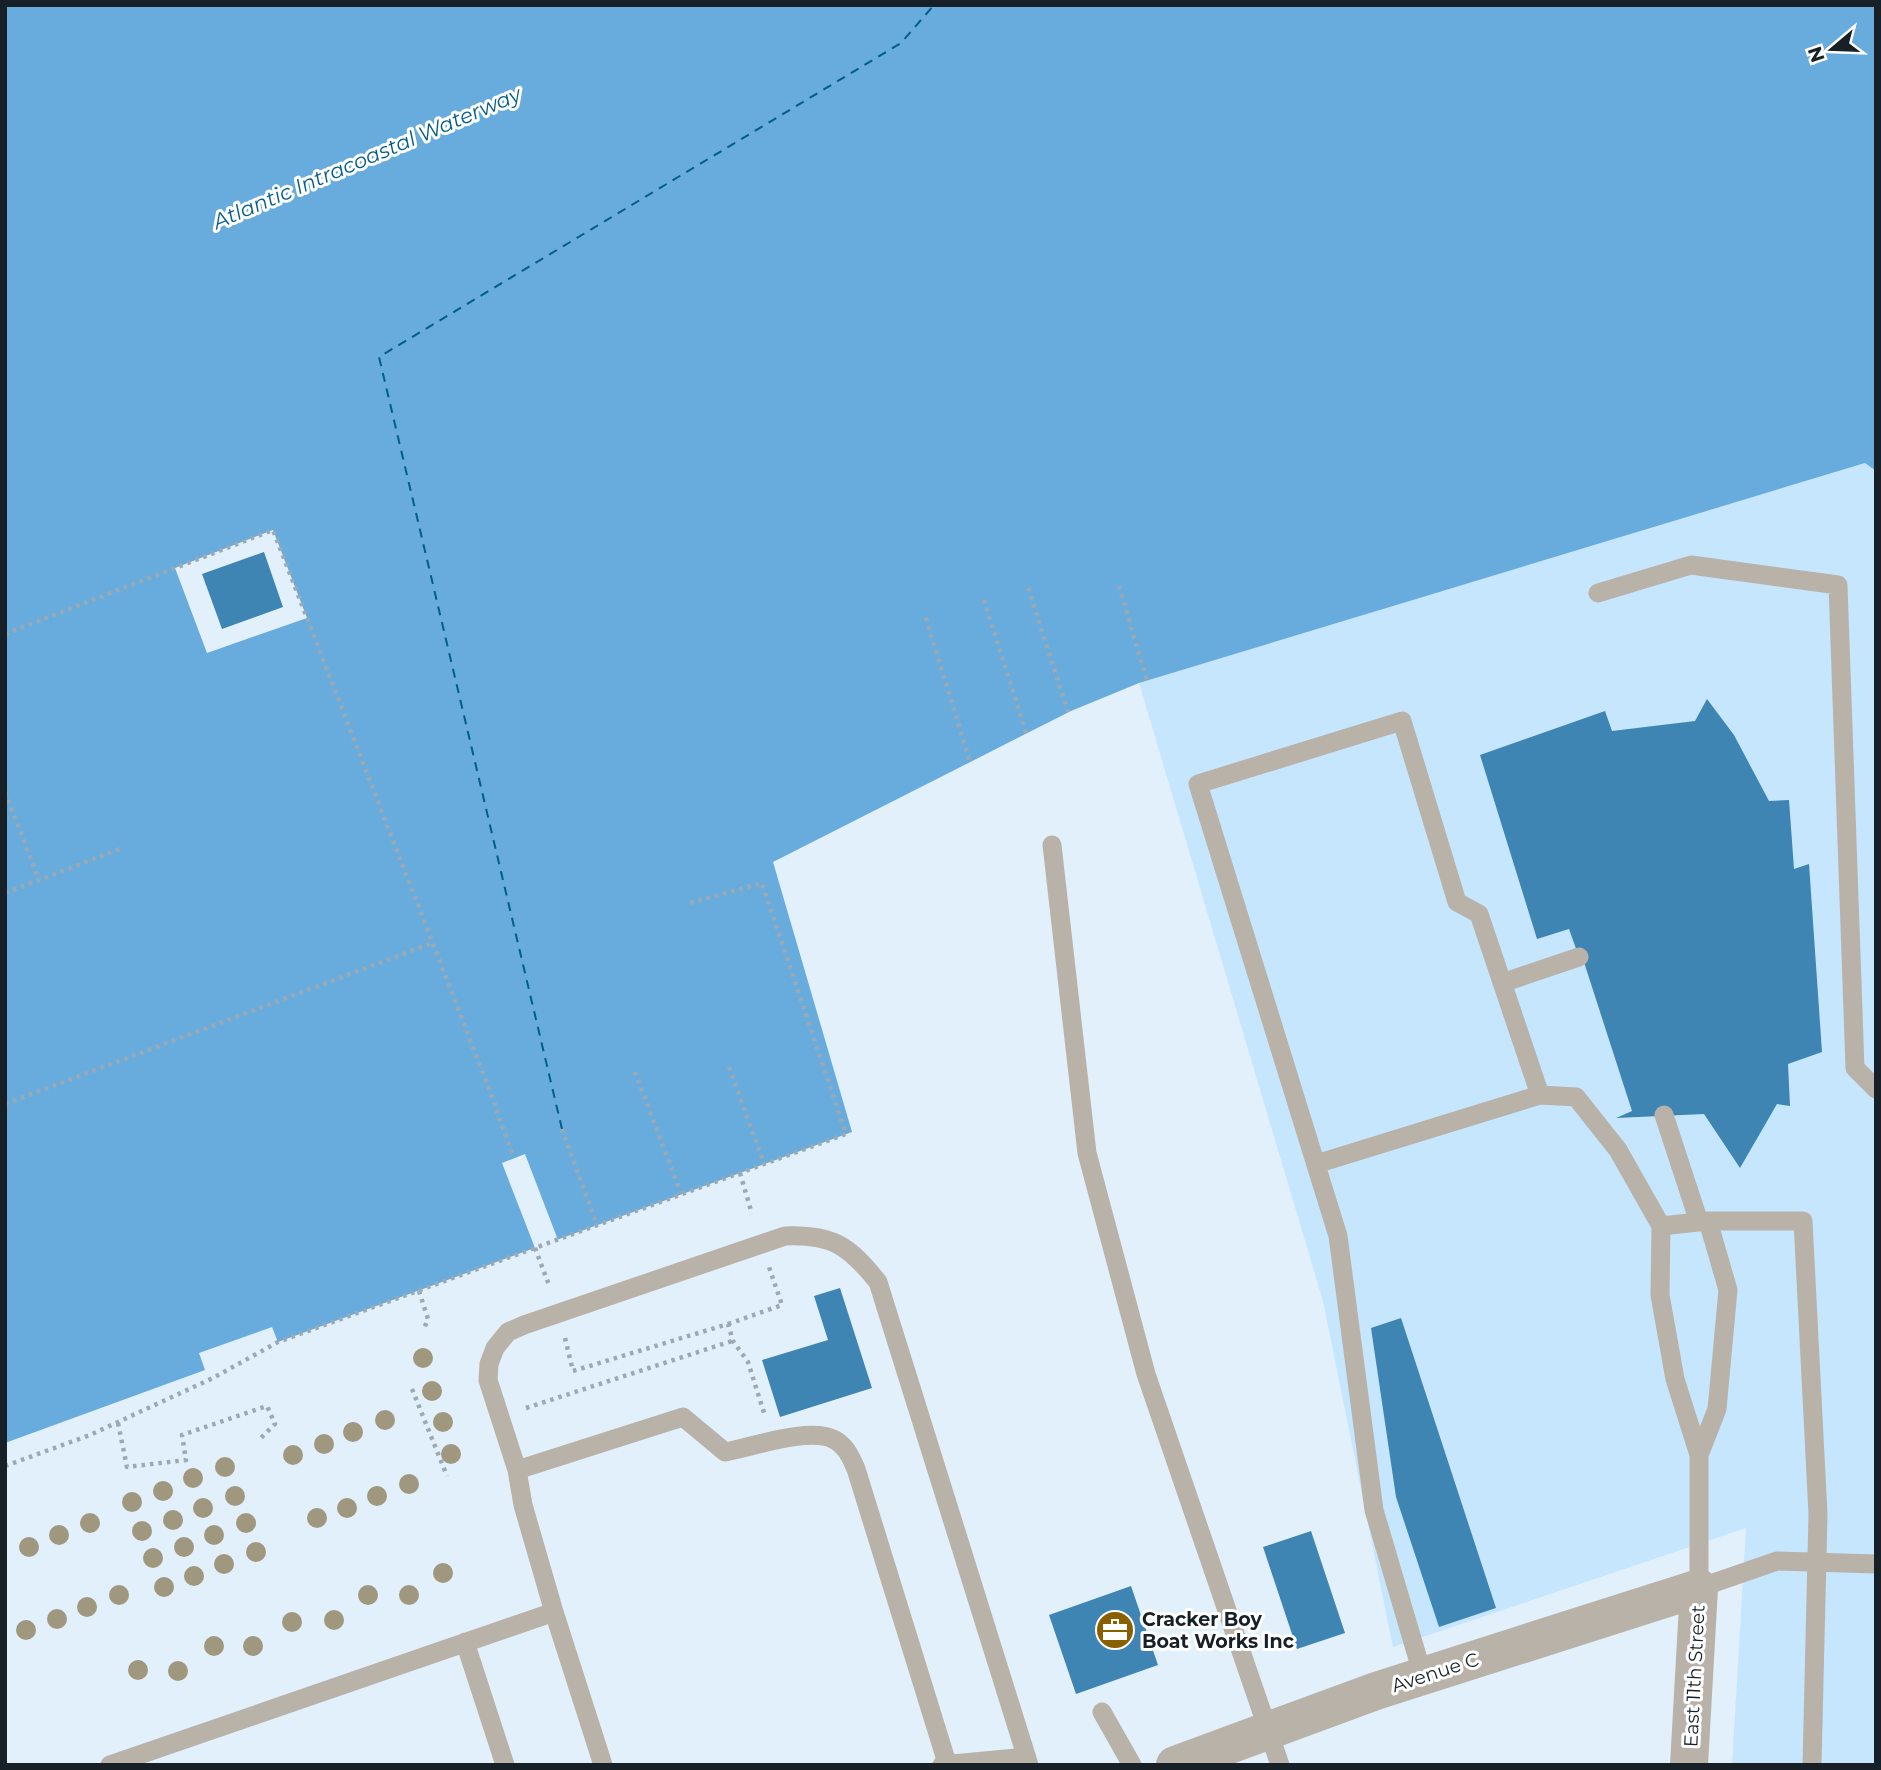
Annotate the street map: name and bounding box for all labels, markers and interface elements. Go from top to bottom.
north arrow [1797,14,1867,84]
text: N [1803,43,1830,65]
water label: Atlantic Intracoastal Waterway [207,80,526,235]
street label: East 11th Street [1679,1604,1710,1748]
place label: Cracker Boy Boat Works Inc [1142,1608,1294,1653]
office icon: Cracker Boy Boat Works Inc [1094,1609,1136,1651]
street label: Avenue C [1389,1648,1482,1697]

